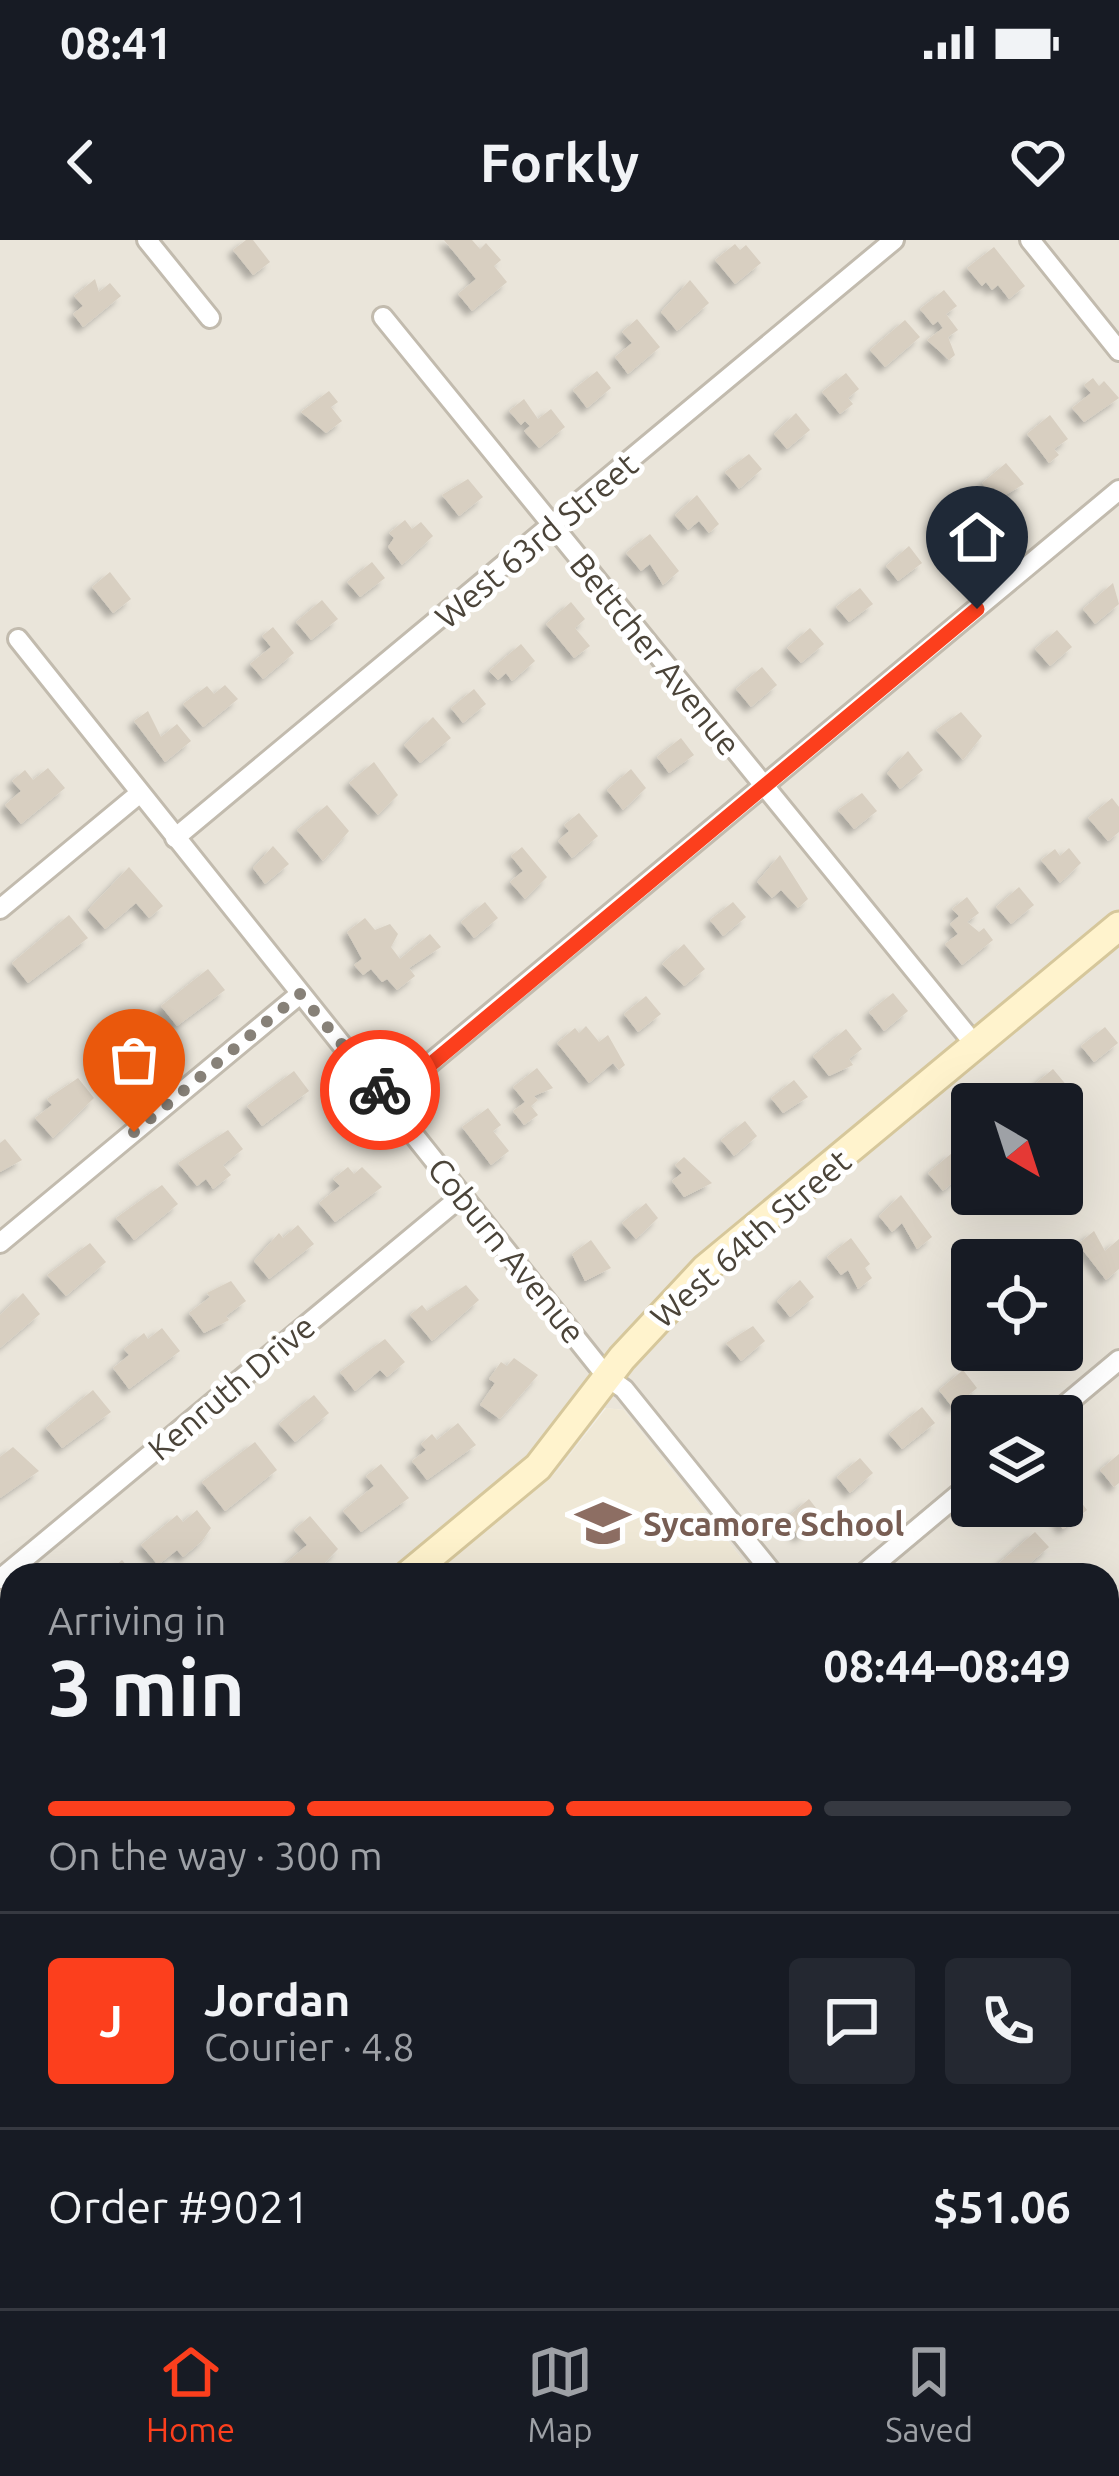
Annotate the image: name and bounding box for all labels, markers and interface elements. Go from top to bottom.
text: 08:41 [60,17,173,68]
icon: back [48,129,114,195]
icon: heart [1005,129,1071,195]
text: Forkly [480,132,639,192]
street label: West 63rd Street [428,445,644,635]
pin [926,486,1028,609]
icon: home [944,504,1010,570]
street label: Bettcher Avenue [563,546,749,762]
pin [83,1009,185,1132]
icon: bag [101,1027,167,1093]
courier [320,1030,440,1150]
icon: bike [347,1057,413,1123]
north arrow [951,1083,1083,1215]
map controls [951,1083,1083,1527]
street label: West 64th Street [643,1141,857,1335]
street label: Coburn Avenue [421,1150,593,1350]
button: locate [951,1239,1083,1371]
street label: Kenruth Drive [140,1307,322,1467]
button: layers [951,1395,1083,1527]
school or university icon: Sycamore School [574,1494,632,1552]
place label: Sycamore School [643,1505,904,1542]
text: Arriving in [48,1599,226,1642]
text: 08:44–08:49 [823,1640,1071,1691]
text: 3 min [48,1643,245,1731]
text: On the way · 300 m [48,1834,383,1877]
button: chat [789,1958,915,2084]
button: phone [945,1958,1071,2084]
text: Jordan [204,1974,350,2025]
text: J [99,1995,123,2046]
text: Courier · 4.8 [204,2025,415,2068]
text: Order #9021 [48,2181,310,2232]
text: $51.06 [933,2181,1071,2232]
tab: Home [146,2339,235,2448]
tab: Map [527,2339,593,2448]
tab: Saved [885,2339,973,2448]

